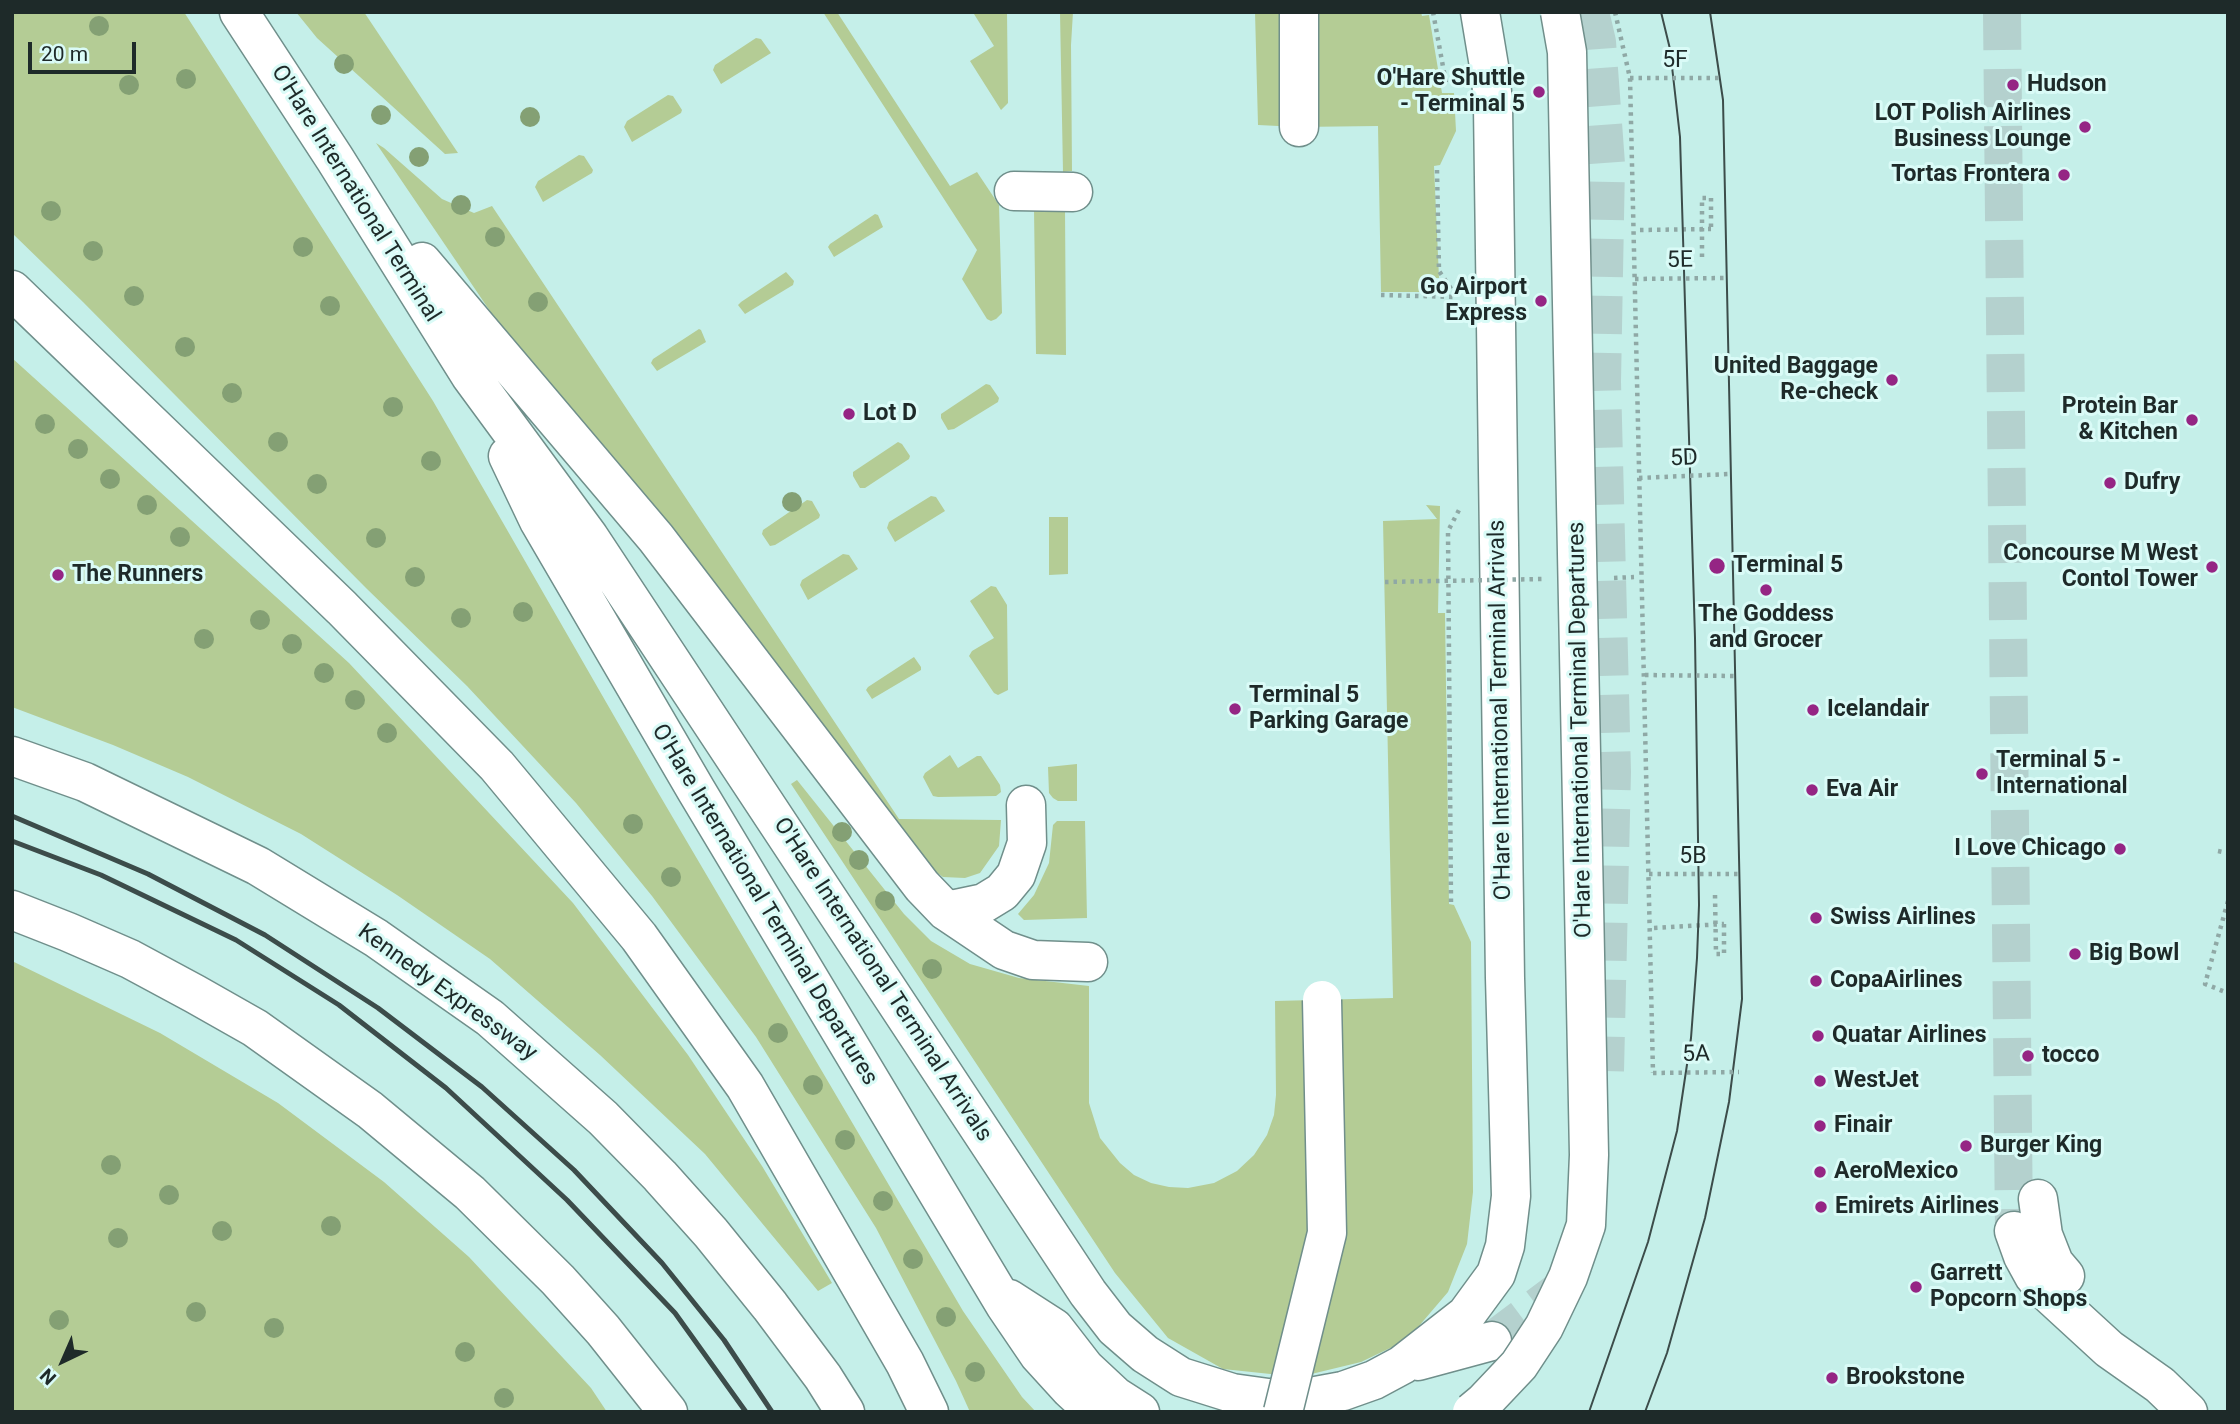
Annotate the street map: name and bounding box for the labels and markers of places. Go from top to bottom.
place label: O'Hare Shuttle - Terminal 5 [1377,65,1525,119]
place label: Hudson [2027,71,2107,99]
marker: Hudson [2005,77,2021,93]
marker: O'Hare Shuttle - Terminal 5 [1531,84,1547,100]
place label: LOT Polish Airlines Business Lounge [1875,100,2071,154]
marker: LOT Polish Airlines Business Lounge [2077,119,2093,135]
place label: Tortas Frontera [1891,161,2050,189]
marker: Tortas Frontera [2056,167,2072,183]
place label: Go Airport Express [1420,274,1527,328]
marker: Go Airport Express [1533,293,1549,309]
place label: United Baggage Re-check [1714,353,1878,407]
marker: United Baggage Re-check [1884,372,1900,388]
place label: Protein Bar & Kitchen [2062,393,2178,447]
place label: Lot D [863,400,917,428]
marker: Lot D [841,406,857,422]
marker: Protein Bar & Kitchen [2184,412,2200,428]
place label: Dufry [2124,469,2180,497]
marker: Dufry [2102,475,2118,491]
place label: Concourse M West Contol Tower [2003,540,2198,594]
place label: Terminal 5 [1733,552,1843,580]
marker: Terminal 5 [1707,556,1727,576]
marker: Concourse M West Contol Tower [2204,559,2220,575]
place label: The Runners [72,561,203,589]
marker: The Runners [50,567,66,583]
marker: The Goddess and Grocer [1758,582,1774,598]
place label: The Goddess and Grocer [1698,601,1834,655]
place label: Terminal 5 Parking Garage [1249,682,1408,736]
place label: Icelandair [1827,696,1929,724]
marker: Terminal 5 Parking Garage [1227,701,1243,717]
marker: Icelandair [1805,702,1821,718]
place label: Terminal 5 - International [1996,747,2128,801]
marker: Terminal 5 - International [1974,766,1990,782]
place label: Eva Air [1826,776,1898,804]
marker: Eva Air [1804,782,1820,798]
place label: I Love Chicago [1954,835,2106,863]
marker: I Love Chicago [2112,841,2128,857]
place label: Swiss Airlines [1830,904,1976,932]
marker: Swiss Airlines [1808,910,1824,926]
place label: Big Bowl [2089,940,2179,968]
marker: Big Bowl [2067,946,2083,962]
place label: CopaAirlines [1830,967,1963,995]
marker: CopaAirlines [1808,973,1824,989]
place label: Quatar Airlines [1832,1022,1987,1050]
marker: Quatar Airlines [1810,1028,1826,1044]
place label: tocco [2042,1042,2099,1070]
marker: tocco [2020,1048,2036,1064]
place label: WestJet [1834,1067,1919,1095]
marker: WestJet [1812,1073,1828,1089]
place label: Finair [1834,1112,1892,1140]
marker: Finair [1812,1118,1828,1134]
place label: Burger King [1980,1132,2102,1160]
marker: Burger King [1958,1138,1974,1154]
place label: AeroMexico [1834,1158,1958,1186]
marker: AeroMexico [1812,1164,1828,1180]
place label: Emirets Airlines [1835,1193,1999,1221]
marker: Emirets Airlines [1813,1199,1829,1215]
place label: Garrett Popcorn Shops [1930,1260,2087,1314]
marker: Garrett Popcorn Shops [1908,1279,1924,1295]
place label: Brookstone [1846,1364,1965,1392]
marker: Brookstone [1824,1370,1840,1386]

